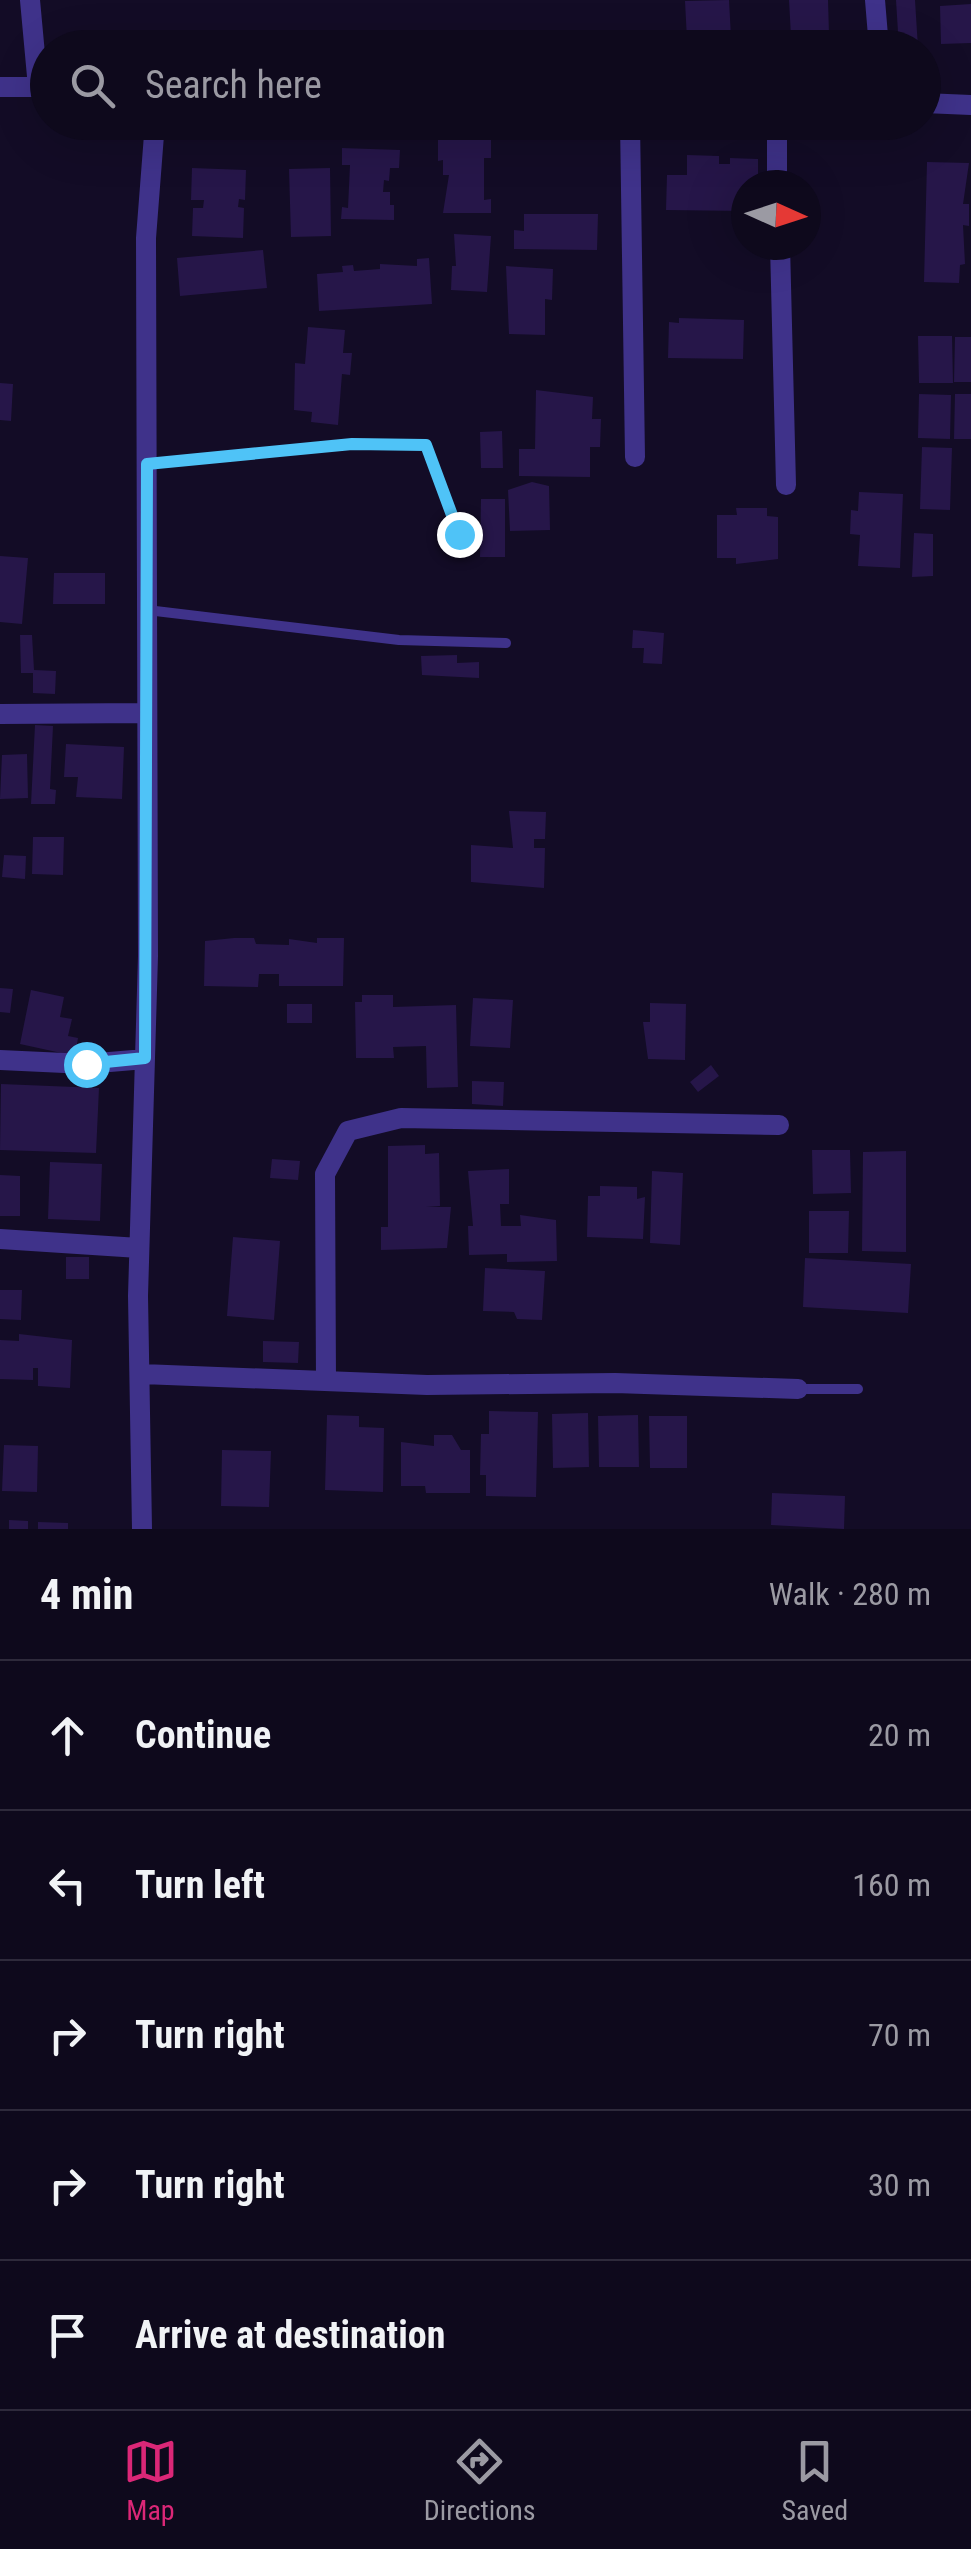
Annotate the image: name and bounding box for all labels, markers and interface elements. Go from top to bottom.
search box [30,30,941,140]
icon: search [65,58,120,113]
text: Search here [145,63,322,107]
north arrow [731,170,821,260]
route end [437,512,483,558]
route start [64,1042,110,1088]
text: 4 min [40,1570,133,1619]
text: Walk · 280 m [769,1575,931,1613]
icon: ahead [40,1708,95,1763]
text: Continue [135,1713,271,1757]
text: 20 m [868,1716,931,1754]
icon: left [40,1858,95,1913]
text: Turn left [135,1863,265,1907]
text: 160 m [852,1866,931,1904]
icon: right [40,2008,95,2063]
text: Turn right [135,2013,285,2057]
text: 70 m [868,2016,931,2054]
icon: right [40,2158,95,2213]
text: Turn right [135,2163,285,2207]
text: 30 m [868,2166,931,2204]
icon: arrive [40,2308,95,2363]
text: Arrive at destination [135,2313,445,2357]
tab: Map [123,2434,178,2527]
tab: Directions [424,2434,536,2527]
tab: Saved [781,2434,848,2527]

